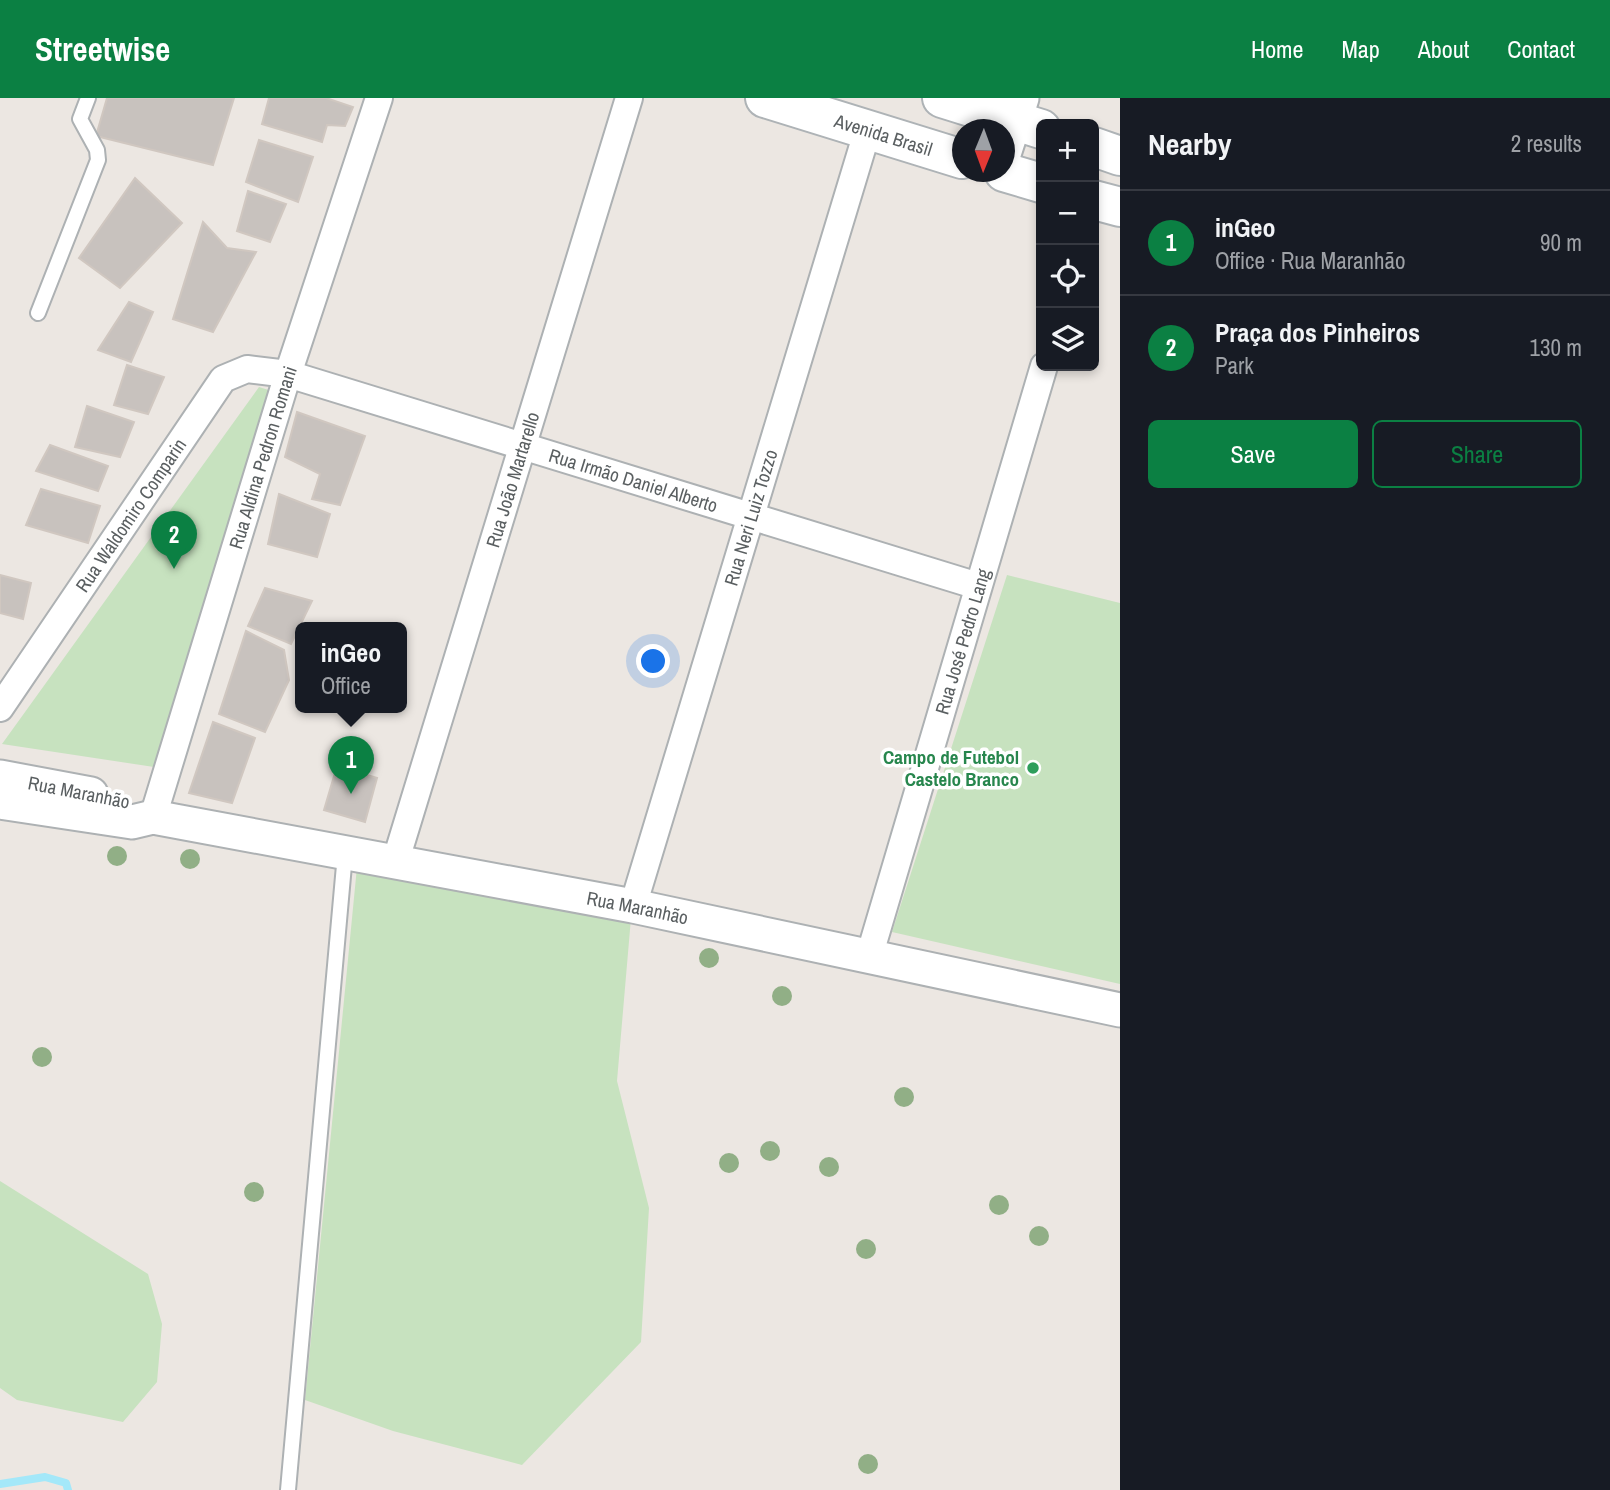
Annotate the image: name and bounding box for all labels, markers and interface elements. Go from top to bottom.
text: Streetwise [35,27,170,71]
text: Home [1251,33,1303,65]
text: Map [1341,33,1380,65]
text: About [1418,33,1469,65]
text: Contact [1507,33,1575,65]
street label: Avenida Brasil [830,107,936,162]
north arrow [952,119,1015,182]
map controls [1036,119,1099,371]
button: + [1036,119,1099,182]
text: Nearby [1148,124,1231,164]
text: 2 results [1511,128,1582,159]
button: − [1036,182,1099,245]
text: inGeo [1215,210,1275,245]
text: 1 [1166,227,1176,258]
text: 90 m [1540,227,1582,258]
button: locate [1036,245,1099,308]
text: Office · Rua Maranhão [1215,245,1406,276]
button: layers [1036,308,1099,371]
text: Praça dos Pinheiros [1215,315,1420,350]
text: 2 [1166,332,1176,363]
text: 130 m [1530,332,1582,363]
text: Park [1215,350,1254,381]
street label: Rua Aldina Pedron Romani [222,362,303,552]
street label: Rua João Martarello [479,409,545,550]
button: Save [1148,420,1358,488]
button: Share [1372,420,1582,488]
street label: Rua Waldomiro Comparin [69,433,192,597]
street label: Rua Irmão Daniel Alberto [546,442,721,518]
street label: Rua Neri Luiz Tozzo [718,446,783,589]
pin: 2 [151,511,197,569]
street label: Rua José Pedro Lang [929,565,996,718]
popup [295,622,407,713]
text: inGeo [321,635,381,670]
your location [636,644,670,678]
text: Office [321,670,371,701]
pin: 1 [328,736,374,794]
place label: Campo de Futebol Castelo Branco [883,744,1019,792]
marker: Campo de Futebol Castelo Branco [1025,760,1041,776]
street label: Rua Maranhão [26,769,132,815]
street label: Rua Maranhão [585,885,691,930]

